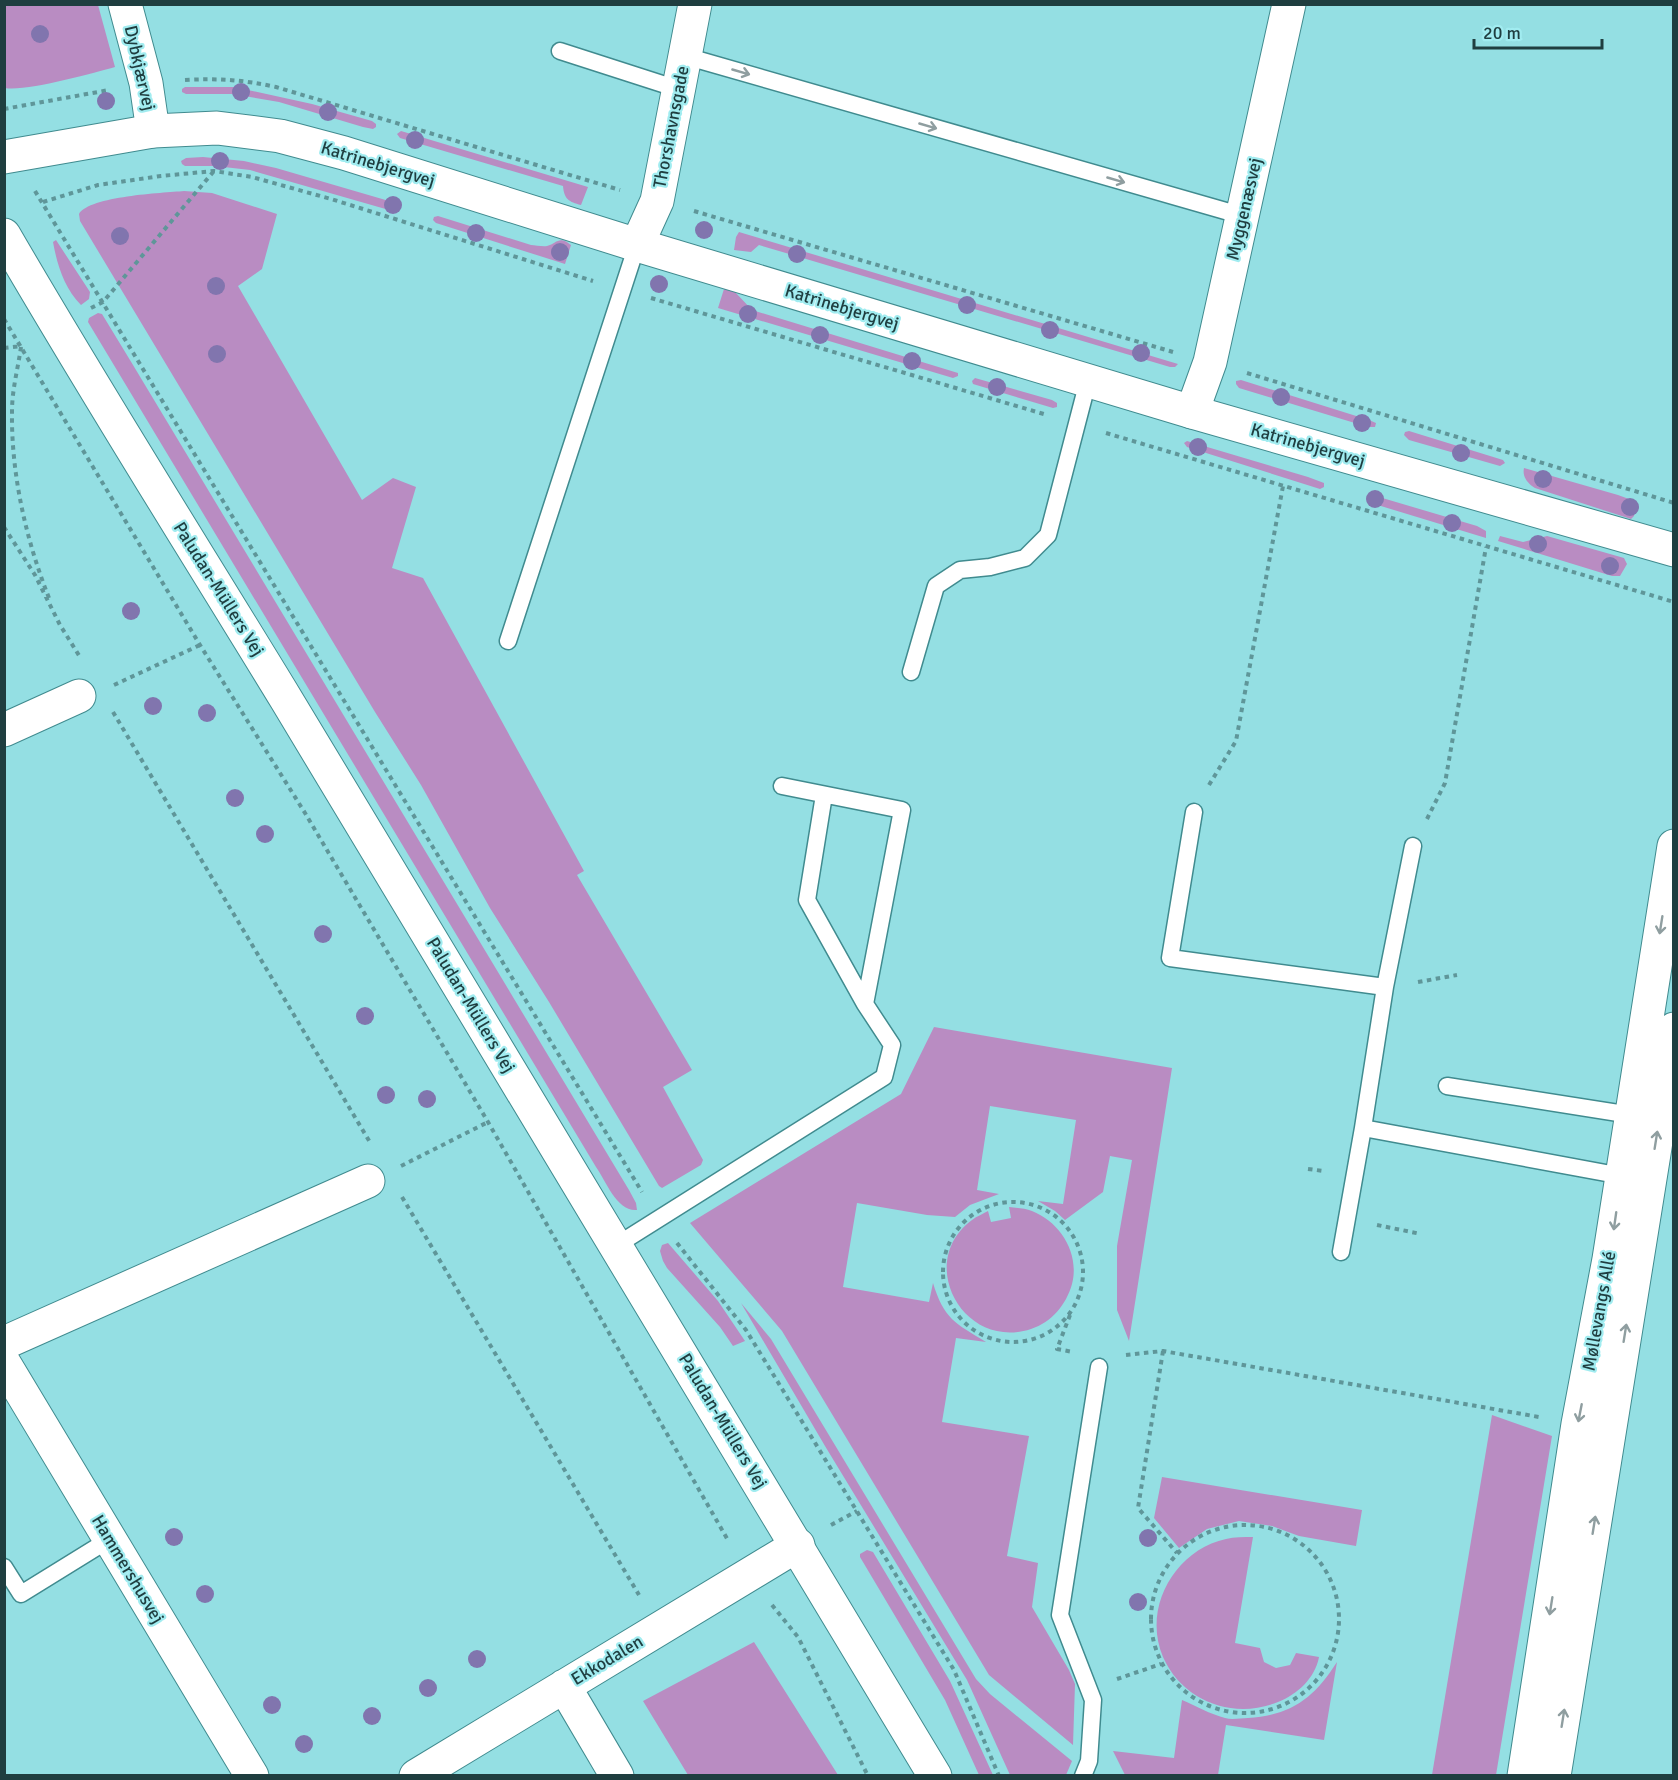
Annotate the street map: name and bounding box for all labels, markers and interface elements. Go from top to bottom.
scale bar [1474,12,1602,50]
text: 20 m [1483,22,1521,44]
street label: Dybkjærvej [120,23,160,113]
street label: Thorshavnsgade [648,64,694,190]
one-way arrow [731,67,750,78]
one-way arrow [918,121,937,132]
street label: Katrinebjergvej [318,136,438,192]
street label: Myggenæsvej [1222,156,1266,262]
one-way arrow [1106,175,1125,186]
street label: Katrinebjergvej [782,279,902,335]
street label: Katrinebjergvej [1248,418,1368,472]
street label: Paludan-Müllers Vej [169,518,269,660]
one-way arrow [1655,915,1666,934]
street label: Paludan-Müllers Vej [422,933,520,1077]
one-way arrow [1651,1131,1662,1150]
one-way arrow [1609,1211,1620,1231]
street label: Møllevangs Allé [1578,1249,1620,1373]
one-way arrow [1620,1323,1631,1343]
street label: Paludan-Müllers Vej [674,1349,772,1493]
one-way arrow [1574,1403,1585,1423]
street label: Hammershusvej [87,1511,169,1627]
one-way arrow [1588,1516,1599,1535]
one-way arrow [1546,1596,1557,1615]
street label: Ekkodalen [567,1630,647,1690]
one-way arrow [1558,1708,1569,1728]

